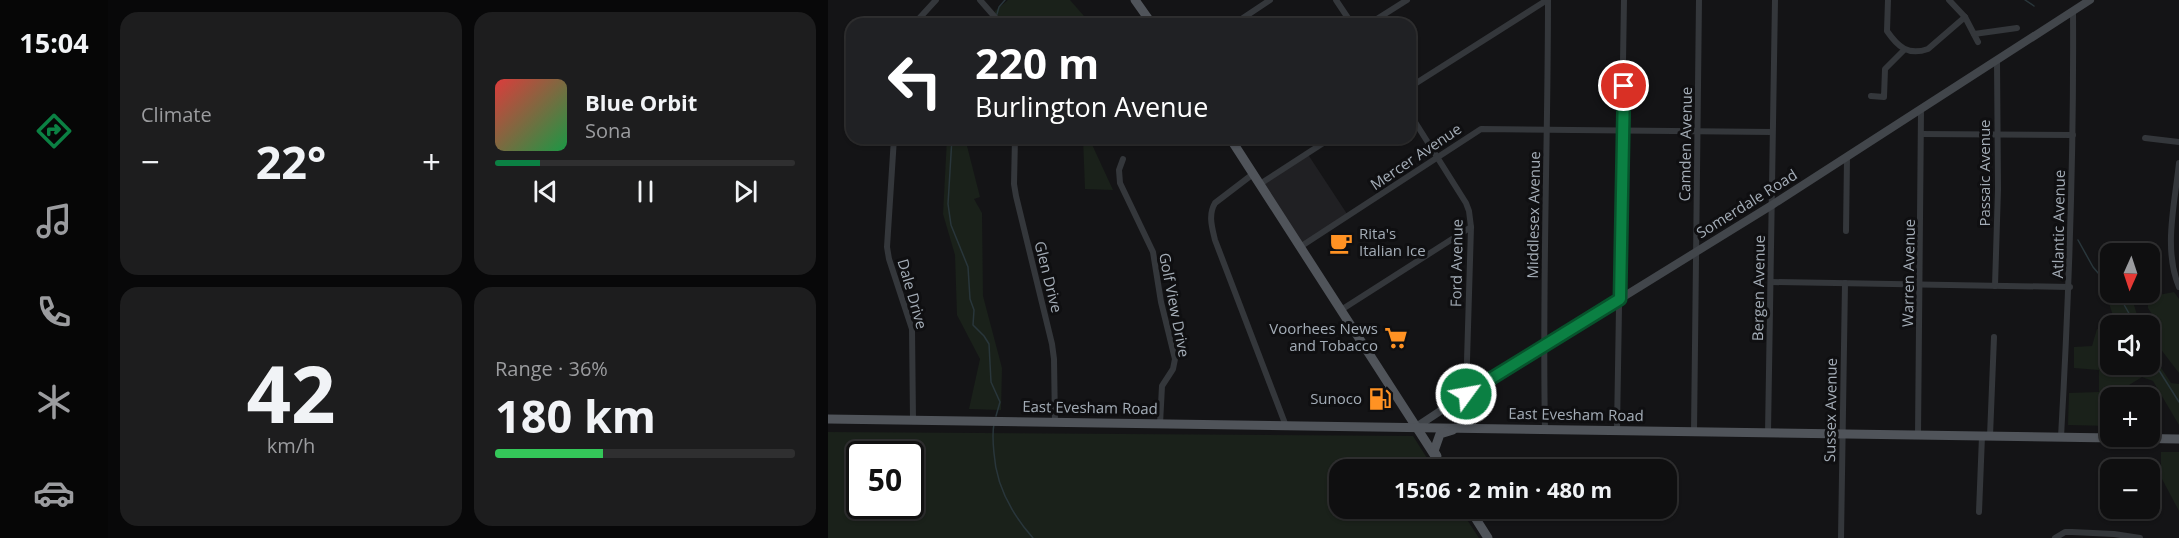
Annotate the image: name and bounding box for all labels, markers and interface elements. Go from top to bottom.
text: 15:04 [19,24,89,61]
text: 220 m [975,34,1099,91]
icon: left [876,42,954,120]
pin [1598,60,1649,111]
icon: arrive [1607,69,1640,102]
text: Blue Orbit [585,87,697,117]
street label: Camden Avenue [1674,87,1696,201]
text: Burlington Avenue [975,88,1208,125]
text: Climate [141,101,212,128]
icon: directions [33,110,75,152]
text: Sona [585,117,631,144]
street label: Mercer Avenue [1366,118,1465,194]
street label: Passaic Avenue [1974,119,1994,227]
text: 22° [256,131,326,192]
text: − [141,139,160,184]
text: + [422,139,441,184]
street label: Middlesex Avenue [1522,151,1544,279]
street label: Somerdale Road [1692,164,1801,242]
street label: Atlantic Avenue [2047,170,2069,278]
icon: previous [529,175,562,208]
icon: pause [629,175,662,208]
icon: next [729,175,762,208]
icon: music [33,200,75,242]
street label: Ford Avenue [1445,219,1467,307]
street label: Warren Avenue [1897,219,1919,327]
place label: Rita's Italian Ice [1359,223,1426,260]
cafe icon: Rita's Italian Ice [1328,230,1354,256]
street label: Bergen Avenue [1747,235,1769,341]
street label: Glen Drive [1030,239,1067,315]
north arrow [2100,243,2160,303]
map controls [2100,243,2160,519]
street label: Golf View Drive [1155,251,1195,359]
street label: Dale Drive [893,256,933,331]
icon: phone [33,291,75,333]
button: sound [2100,315,2160,375]
place label: Voorhees News and Tobacco [1269,318,1378,355]
supermarket icon: Voorhees News and Tobacco [1383,325,1409,351]
text: 42 [246,340,336,446]
text: Range · 36% [495,355,608,382]
street label: Sussex Avenue [1819,358,1841,462]
position arrow [1434,362,1498,426]
icon: climate [33,381,75,423]
text: 180 km [495,385,656,446]
fuel station icon: Sunoco [1367,386,1393,412]
button: + [2100,387,2160,447]
place label: Sunoco [1310,388,1362,408]
street label: East Evesham Road [1022,396,1158,418]
street label: East Evesham Road [1508,403,1644,425]
text: km/h [267,432,315,459]
speed limit sign: 50 [846,441,924,519]
button: − [2100,459,2160,519]
icon: car [33,472,75,514]
text: 15:06 · 2 min · 480 m [1394,474,1612,504]

